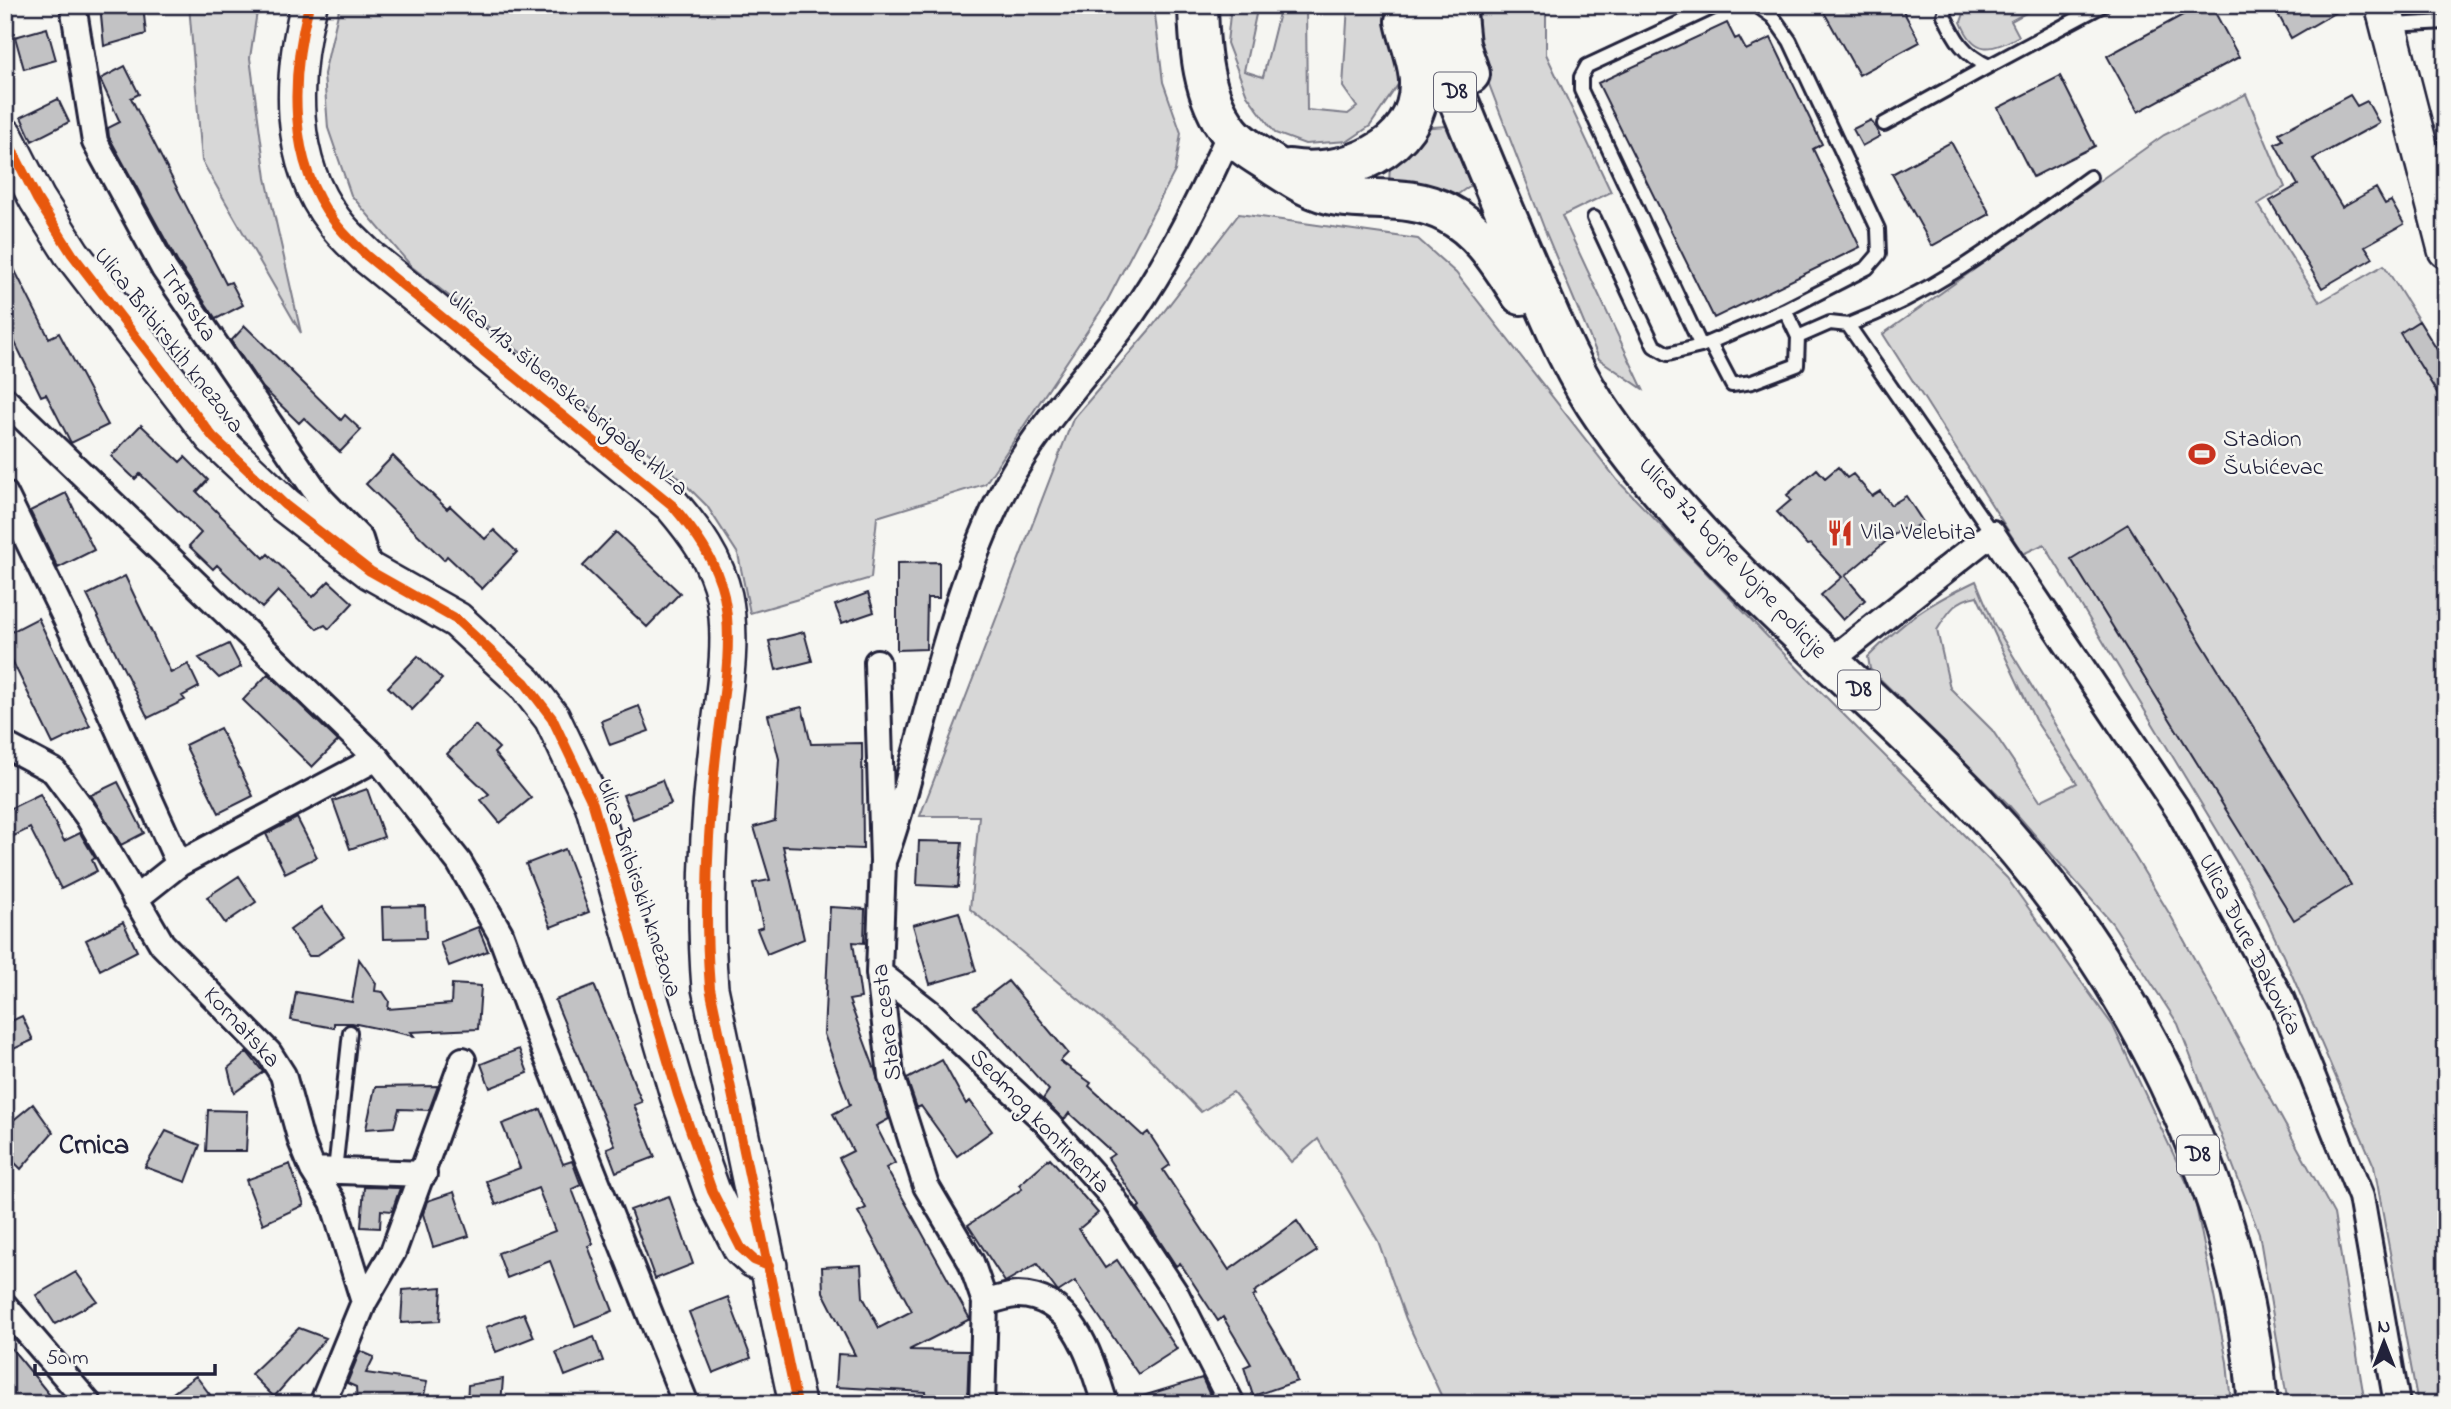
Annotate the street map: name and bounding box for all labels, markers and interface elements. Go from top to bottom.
road number: D8 [1434,72,1476,111]
street label: Ulica Bribirskih knezova [84,240,252,442]
street label: Trtarska [149,259,225,349]
street label: Ulica 113. šibenske brigade HV-a [439,282,695,506]
place label: Stadion Šubićevac [2223,423,2324,486]
sports icon: Stadion Šubićevac [2187,439,2217,469]
street label: Ulica 72. bojne Vojne policije [1629,450,1835,668]
place label: Vila Velebita [1860,516,1976,551]
restaurant icon: Vila Velebita [1825,518,1855,548]
road number: D8 [1838,670,1880,710]
street label: Ulica Bribirskih knezova [586,774,690,1002]
street label: Ulica Đure Đakovića [2188,848,2310,1042]
street label: Stara cesta [863,962,913,1082]
street label: Kornatska [194,979,288,1077]
street label: Sedmog kontinenta [960,1041,1118,1203]
district label: Crnica [59,1126,129,1167]
road number: D8 [2177,1136,2219,1174]
north arrow [2350,1308,2420,1378]
text: N [2378,1314,2391,1341]
scale bar [35,1332,215,1376]
text: 50 m [46,1344,89,1374]

